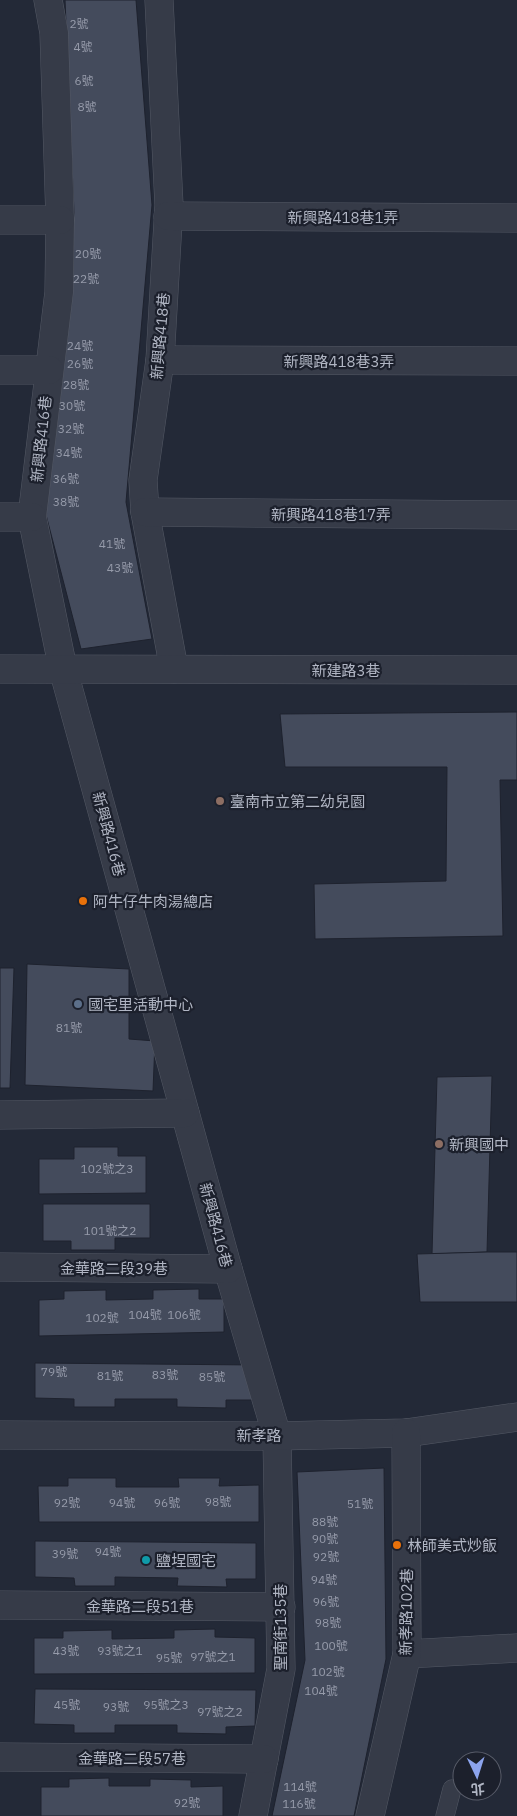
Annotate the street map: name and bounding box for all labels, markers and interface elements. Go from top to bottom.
house number: 2號 [69,16,89,31]
house number: 4號 [73,39,93,54]
house number: 6號 [74,73,94,88]
house number: 8號 [77,99,97,114]
street label: 新興路418巷1弄 [287,208,399,227]
house number: 20號 [75,246,101,261]
house number: 22號 [73,271,99,286]
street label: 新興路418巷 [147,292,173,380]
house number: 24號 [67,338,93,353]
street label: 新興路418巷3弄 [283,352,395,371]
house number: 26號 [67,356,93,371]
house number: 28號 [63,377,89,392]
street label: 新興路416巷 [27,395,55,483]
house number: 30號 [59,398,85,413]
house number: 32號 [58,421,84,436]
house number: 34號 [56,445,82,460]
house number: 36號 [53,471,79,486]
house number: 38號 [53,494,79,509]
street label: 新興路418巷17弄 [271,505,391,524]
house number: 41號 [99,536,125,551]
house number: 43號 [107,560,133,575]
street label: 新建路3巷 [311,661,381,680]
street label: 新興路416巷 [89,790,129,878]
place label: 臺南市立第二幼兒園 [230,792,365,811]
marker: 臺南市立第二幼兒園 [214,795,226,807]
place label: 阿牛仔牛肉湯總店 [93,892,213,911]
marker: 阿牛仔牛肉湯總店 [77,895,89,907]
place label: 國宅里活動中心 [88,995,193,1014]
marker: 國宅里活動中心 [72,998,84,1010]
house number: 81號 [56,1020,82,1035]
place label: 新興國中 [449,1135,509,1154]
marker: 新興國中 [433,1138,445,1150]
house number: 102號之3 [81,1161,133,1176]
street label: 新興路416巷 [196,1181,236,1269]
house number: 101號之2 [84,1223,136,1238]
street label: 金華路二段39巷 [60,1259,168,1278]
house number: 104號 [128,1307,162,1322]
house number: 106號 [167,1307,201,1322]
house number: 102號 [85,1310,119,1325]
house number: 79號 [41,1364,67,1379]
house number: 83號 [152,1367,178,1382]
house number: 81號 [97,1368,123,1383]
house number: 85號 [199,1369,225,1384]
street label: 新孝路 [236,1426,282,1445]
house number: 98號 [205,1494,231,1509]
house number: 92號 [54,1495,80,1510]
house number: 94號 [109,1495,135,1510]
house number: 96號 [154,1495,180,1510]
house number: 51號 [347,1496,373,1511]
house number: 88號 [312,1514,338,1529]
house number: 90號 [312,1531,338,1546]
place label: 林師美式炒飯 [407,1536,497,1555]
marker: 林師美式炒飯 [391,1539,403,1551]
house number: 94號 [95,1544,121,1559]
house number: 39號 [52,1546,78,1561]
house number: 92號 [313,1549,339,1564]
place label: 鹽埕國宅 [156,1551,216,1570]
marker: 鹽埕國宅 [140,1554,152,1566]
street label: 新孝路102巷 [396,1568,416,1656]
house number: 94號 [311,1572,337,1587]
street label: 聖南街135巷 [271,1583,290,1671]
house number: 96號 [313,1594,339,1609]
street label: 金華路二段51巷 [86,1597,194,1616]
house number: 98號 [315,1615,341,1630]
house number: 100號 [314,1638,348,1653]
house number: 43號 [53,1643,79,1658]
house number: 93號之1 [97,1643,143,1658]
house number: 97號之1 [190,1649,236,1664]
house number: 95號 [156,1650,182,1665]
house number: 102號 [311,1664,345,1679]
house number: 104號 [304,1683,338,1698]
house number: 45號 [54,1697,80,1712]
house number: 95號之3 [143,1697,189,1712]
house number: 93號 [103,1699,129,1714]
house number: 97號之2 [197,1704,243,1719]
street label: 金華路二段57巷 [78,1749,186,1768]
north arrow [452,1751,502,1801]
house number: 114號 [283,1779,317,1794]
text: 北 [470,1780,486,1798]
house number: 92號 [174,1795,200,1810]
house number: 116號 [282,1796,316,1811]

